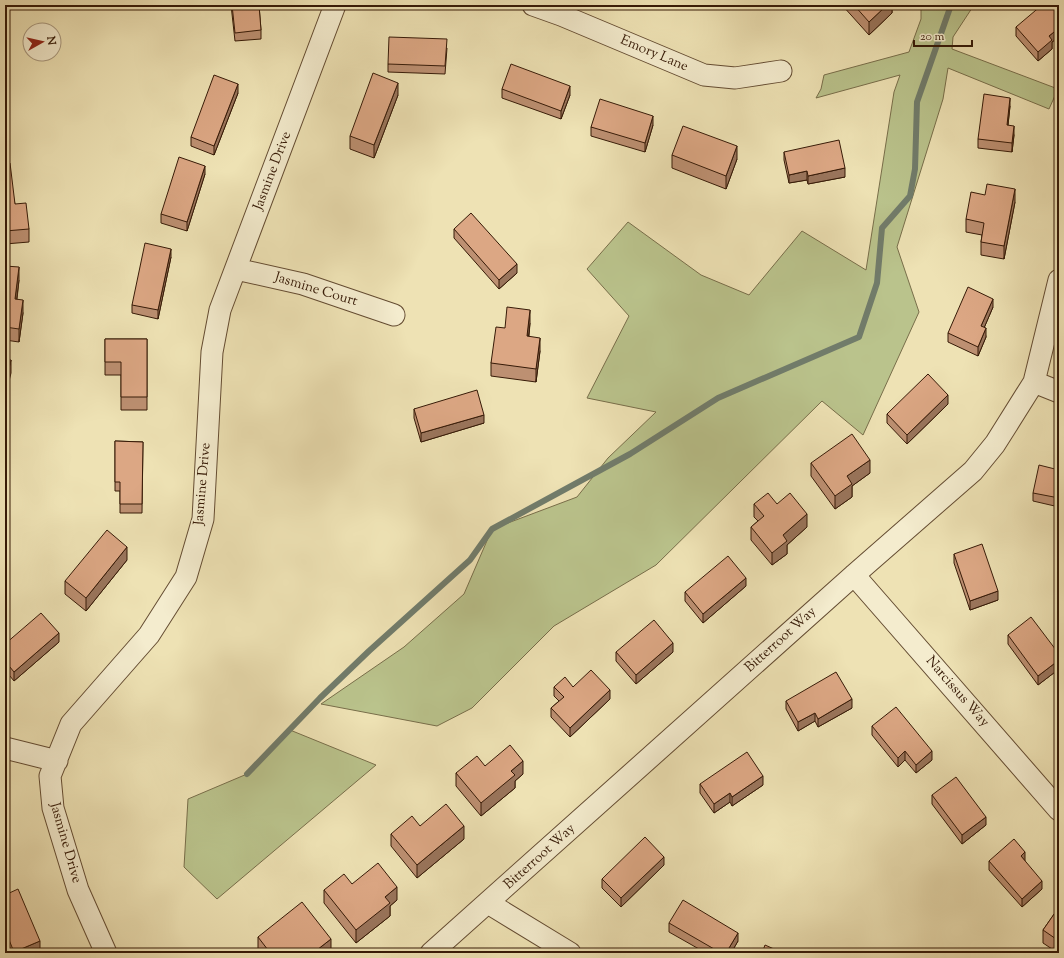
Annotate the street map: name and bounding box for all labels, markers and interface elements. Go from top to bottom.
north arrow [22,22,62,62]
scale bar [914,22,972,48]
text: 20 m [920,28,945,46]
street label: Emory Lane [617,31,691,77]
text: N [42,34,59,46]
street label: Jasmine Drive [248,129,297,214]
street label: Jasmine Court [271,268,360,312]
street label: Jasmine Drive [189,442,217,527]
street label: Bitterroot Way [741,602,821,678]
street label: Narcissus Way [920,652,994,732]
street label: Jasmine Drive [44,799,86,886]
street label: Bitterroot Way [500,819,580,895]

